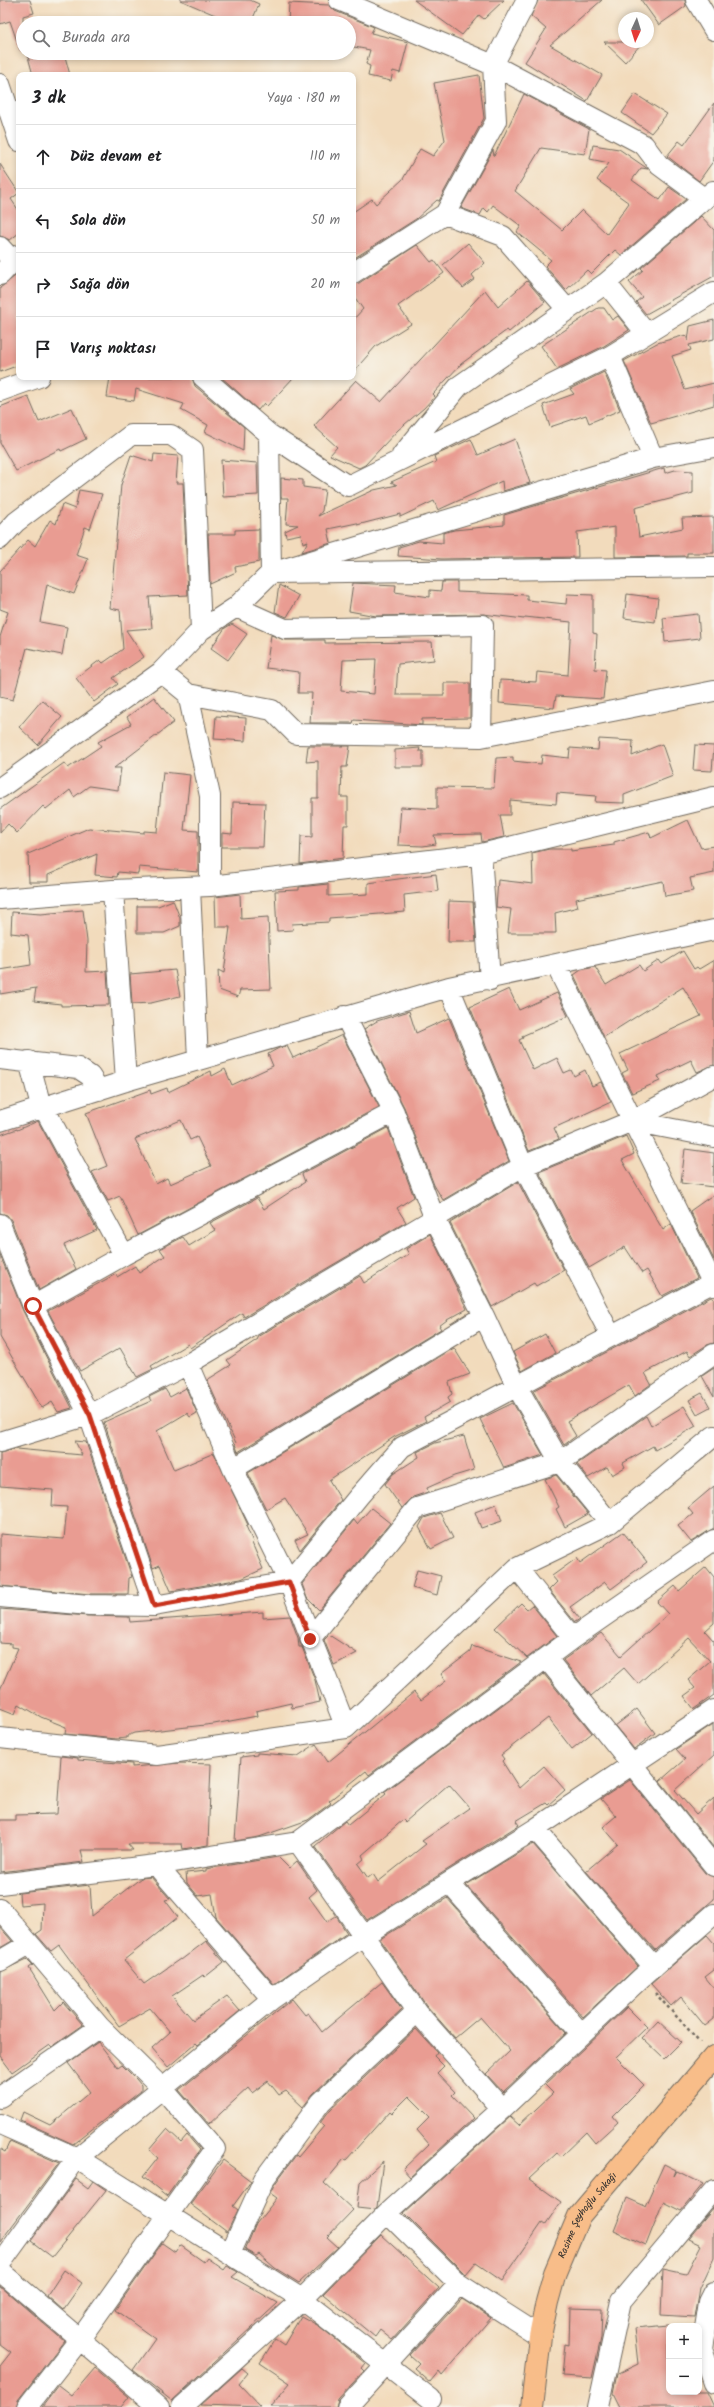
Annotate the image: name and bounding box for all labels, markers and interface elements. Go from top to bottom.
north arrow [618,12,654,48]
search box [16,16,356,60]
text: Burada ara [62,26,130,50]
icon: search [30,27,52,49]
text: 3 dk [32,85,65,112]
text: Yaya · 180 m [267,88,340,109]
text: Düz devam et [70,145,162,169]
icon: ahead [32,146,54,168]
text: 110 m [310,146,340,167]
text: Sola dön [70,209,126,233]
icon: left [32,210,54,232]
text: 50 m [311,210,340,231]
text: Sağa dön [70,273,130,297]
icon: right [32,274,54,296]
text: 20 m [310,274,340,295]
text: Varış noktası [70,337,156,361]
icon: arrive [32,338,54,360]
route start [24,1297,42,1315]
route end [301,1630,319,1648]
street label: Rasime Şeyhoğlu Sokağı [554,2168,621,2261]
map controls [666,2323,702,2395]
button: + [666,2323,702,2359]
button: − [666,2359,702,2395]

